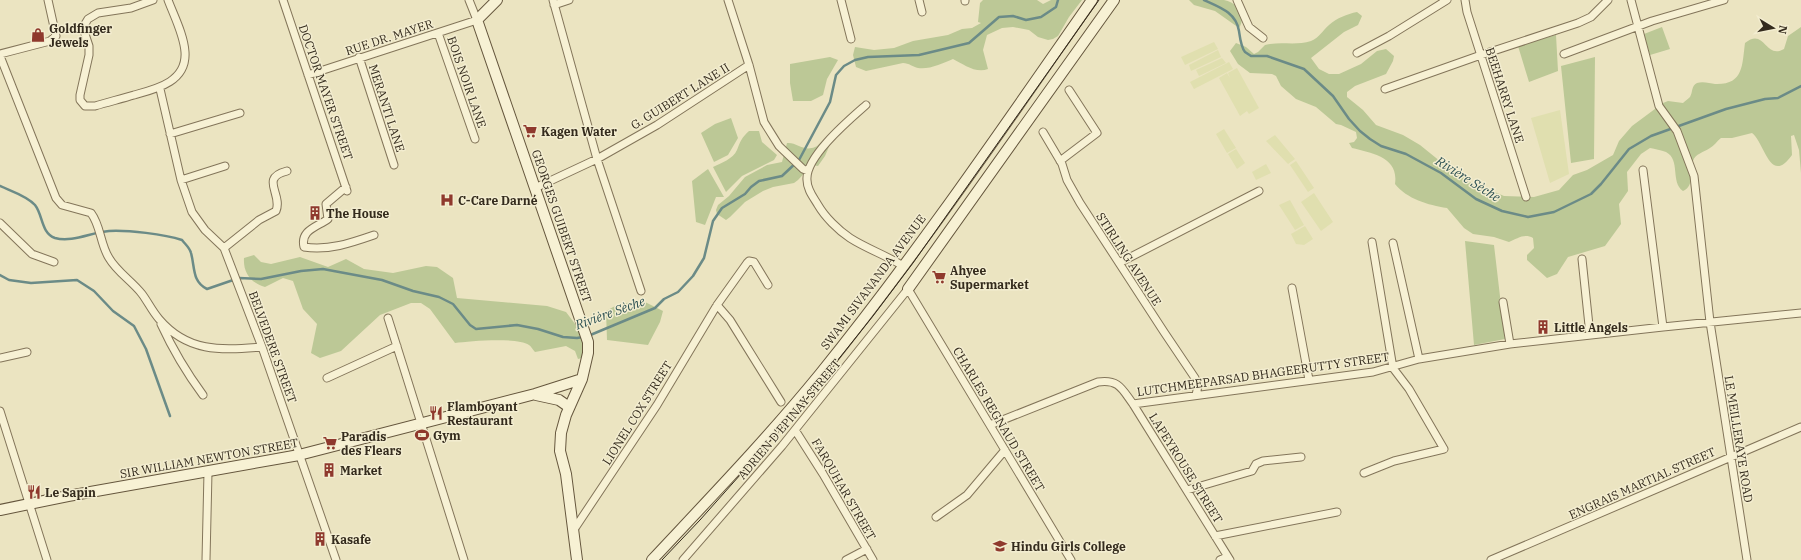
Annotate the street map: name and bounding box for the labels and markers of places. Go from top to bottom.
place label: Goldfinger Jewels [49,21,112,50]
shop icon: Goldfinger Jewels [30,27,46,43]
supermarket icon: Kagen Water [522,123,538,139]
place label: Kagen Water [541,124,617,139]
hospital icon: C-Care Darné [439,192,455,208]
place label: C-Care Darné [458,193,538,208]
building icon: The House [307,205,323,221]
place label: The House [326,206,390,221]
place label: Ahyee Supermarket [950,263,1029,292]
supermarket icon: Ahyee Supermarket [931,269,947,285]
building icon: Little Angels [1535,319,1551,335]
place label: Little Angels [1554,320,1628,335]
place label: Flamboyant Restaurant [447,399,518,428]
restaurant icon: Flamboyant Restaurant [428,405,444,421]
sports icon: Gym [414,427,430,443]
place label: Gym [433,428,461,443]
place label: Paradis des Flears [341,429,402,458]
supermarket icon: Paradis des Flears [322,435,338,451]
building icon: Market [321,462,337,478]
place label: Market [340,463,383,478]
restaurant icon: Le Sapin [26,484,42,500]
place label: Le Sapin [45,485,96,500]
building icon: Kasafe [312,531,328,547]
place label: Kasafe [331,532,371,547]
school or university icon: Hindu Girls College [992,538,1008,554]
place label: Hindu Girls College [1011,539,1126,554]

